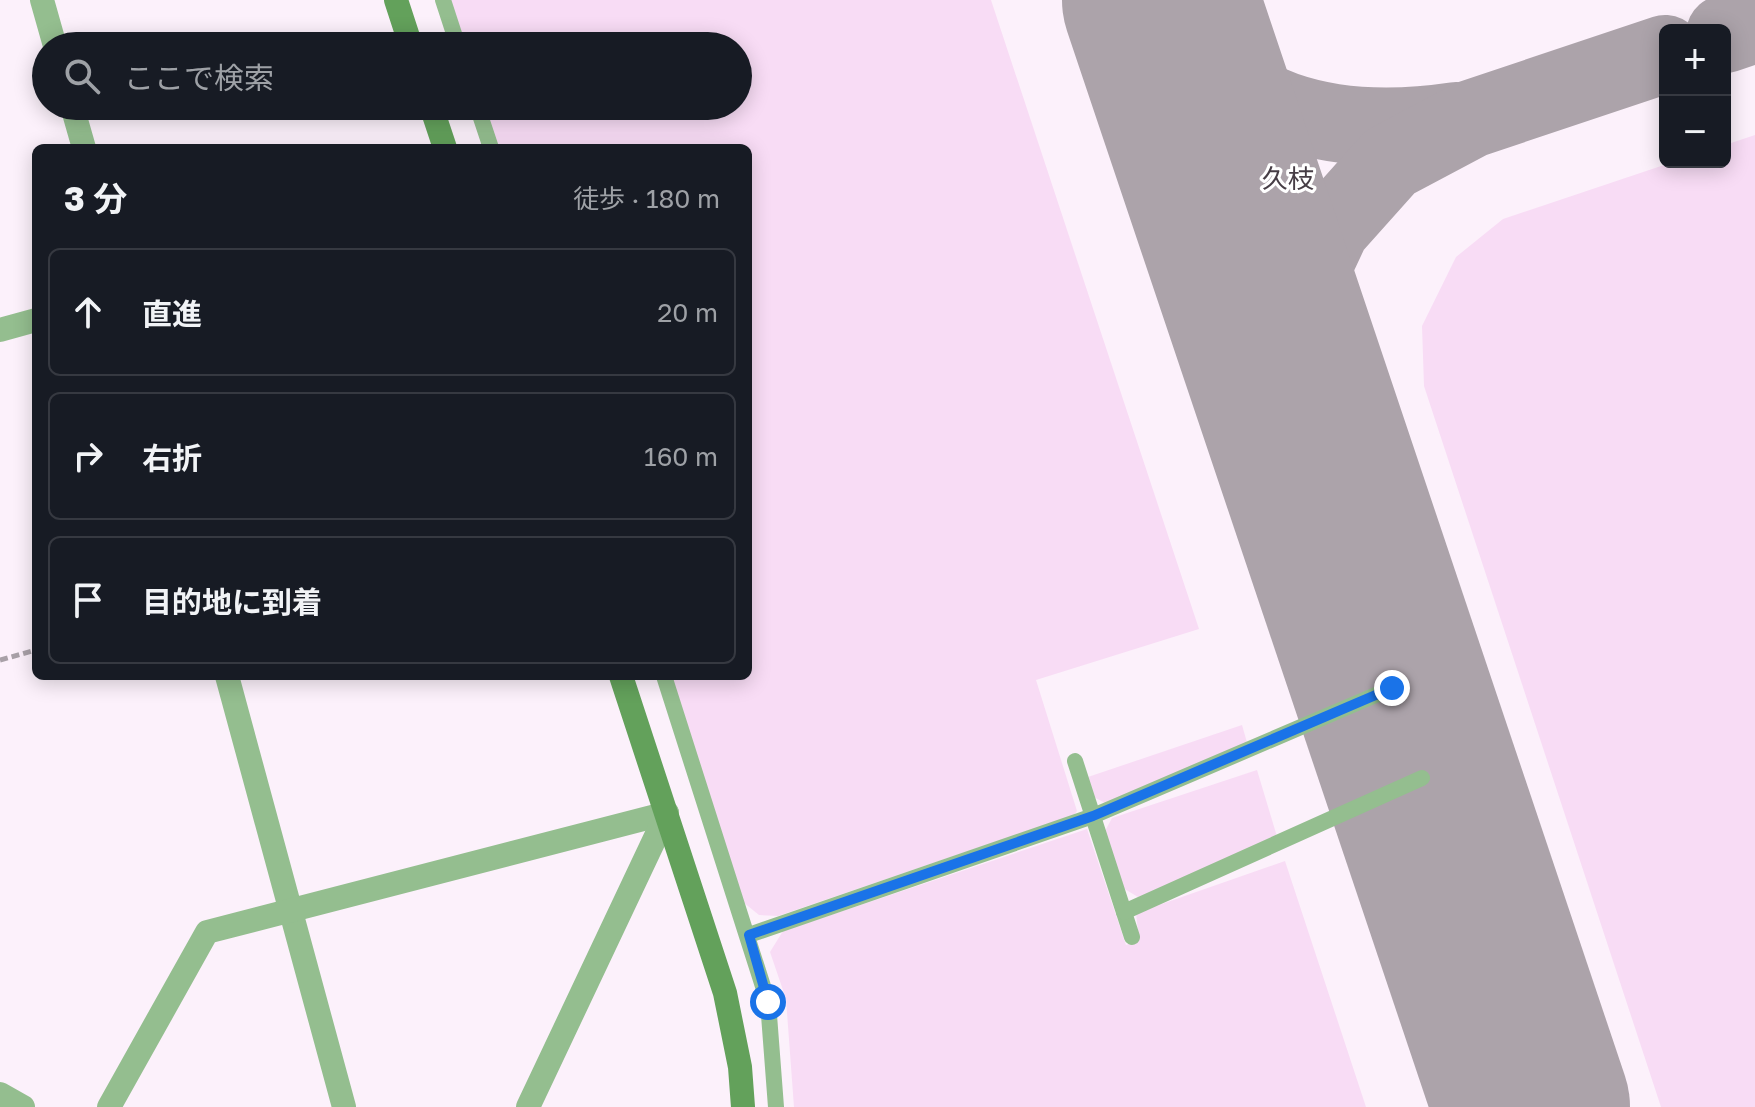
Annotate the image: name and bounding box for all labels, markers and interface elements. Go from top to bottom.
map controls [1659,24,1731,168]
button: + [1659,24,1731,96]
search box [32,32,752,120]
icon: search [60,54,104,98]
text: ここで検索 [124,60,274,96]
button: − [1659,96,1731,168]
district label: 久枝 [1262,163,1314,194]
text: 3 分 [64,178,127,218]
text: 徒歩 · 180 m [573,183,720,214]
icon: ahead [66,290,110,334]
text: 直進 [142,296,202,332]
text: 20 m [657,297,718,328]
icon: right [66,434,110,478]
text: 右折 [142,440,202,476]
text: 160 m [644,441,718,472]
icon: arrive [66,578,110,622]
text: 目的地に到着 [142,584,322,620]
route end [1374,670,1410,706]
route start [750,984,786,1020]

